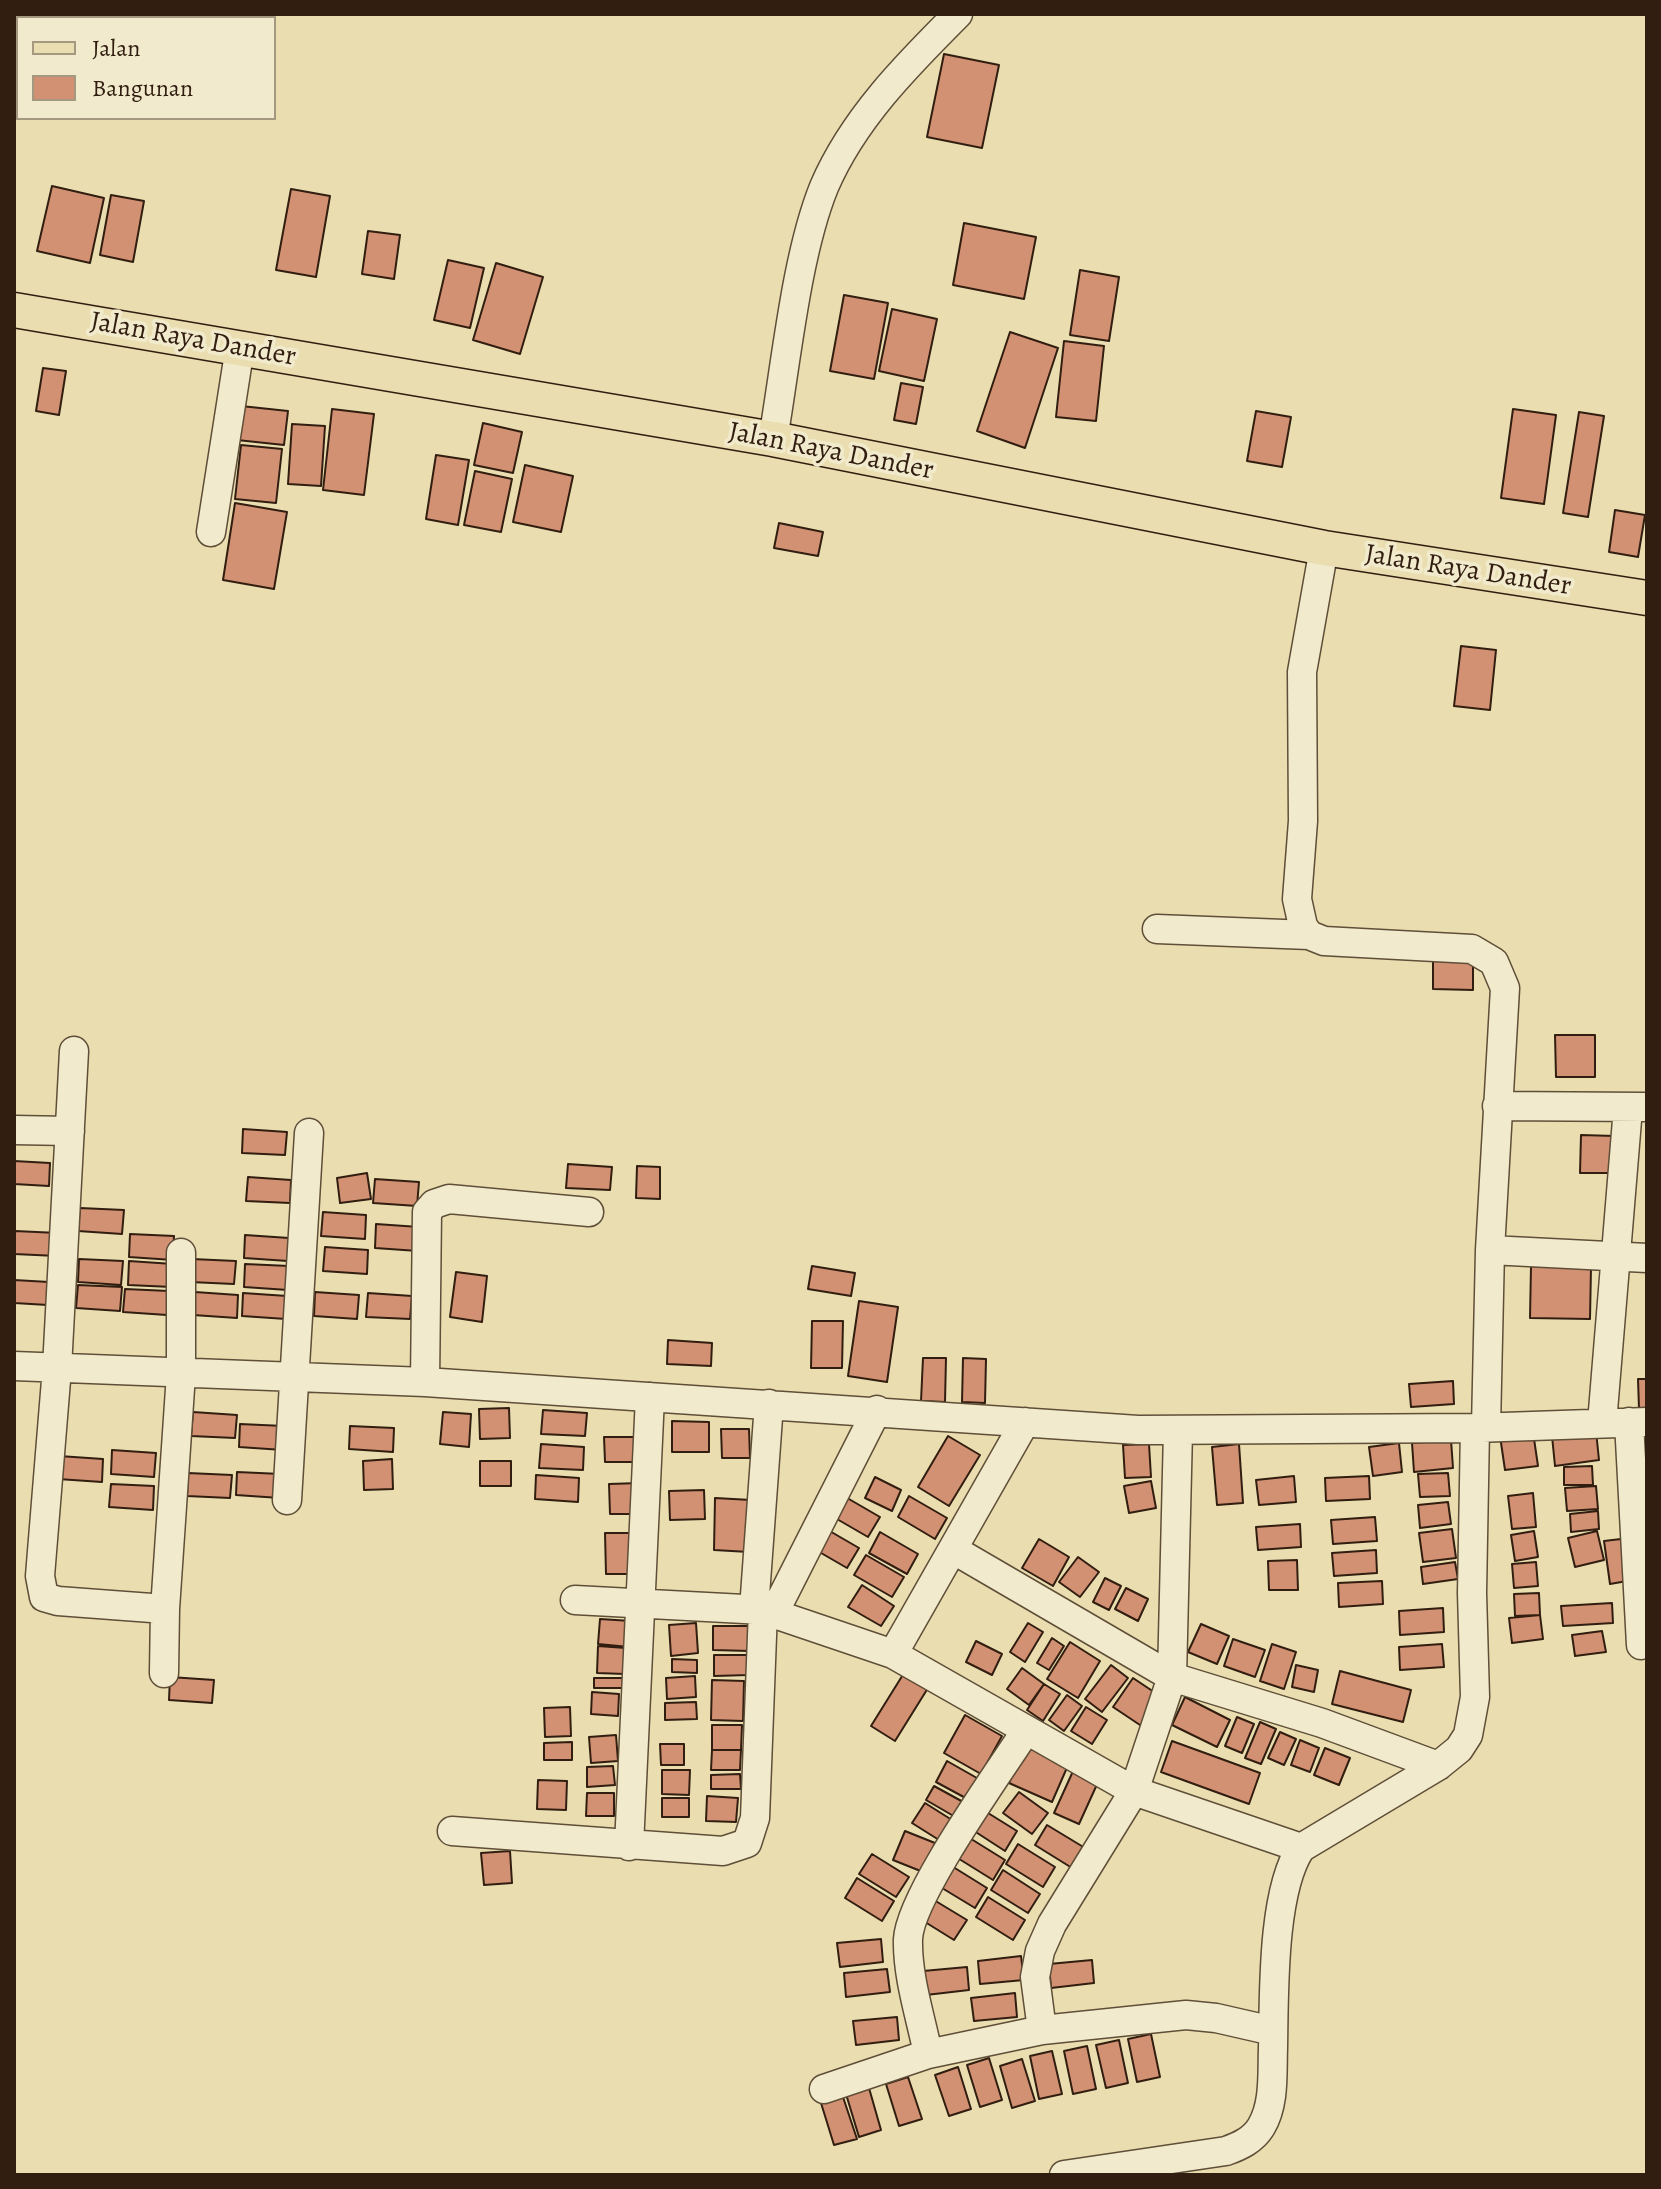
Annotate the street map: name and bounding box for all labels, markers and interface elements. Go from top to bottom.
legend [16,16,276,120]
text: Jalan [92,32,141,64]
text: Bangunan [92,72,193,104]
street label: Jalan Raya Dander [88,305,298,375]
street label: Jalan Raya Dander [726,416,936,488]
street label: Jalan Raya Dander [1363,538,1573,604]

